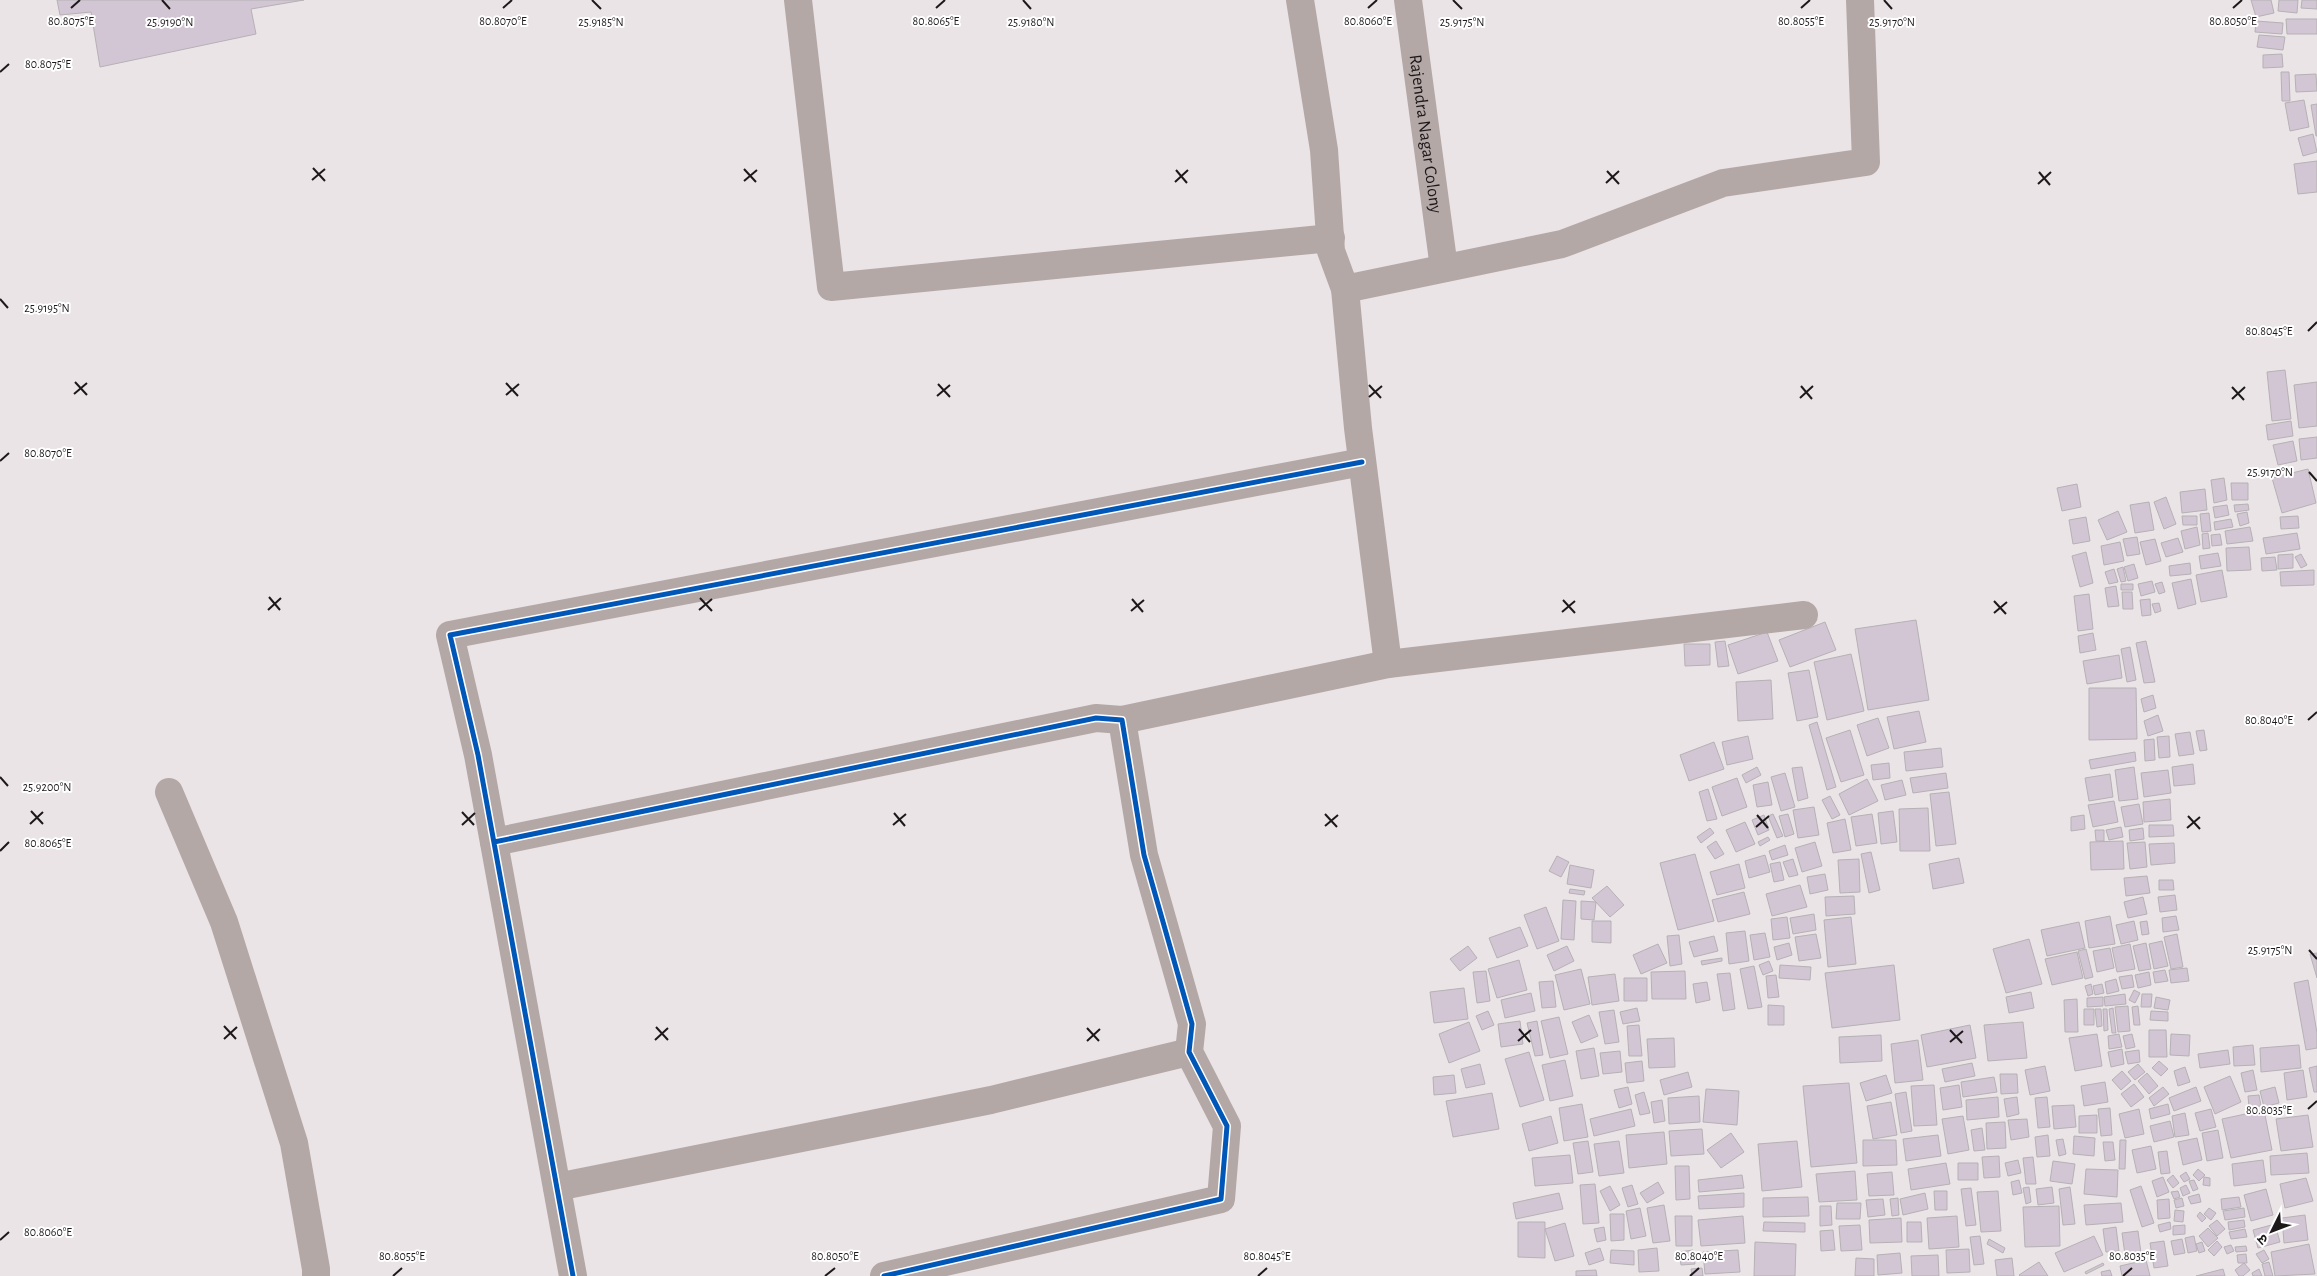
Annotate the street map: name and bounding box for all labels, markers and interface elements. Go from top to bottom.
text: 80.8075°E [48,15,94,27]
text: 80.8070°E [479,15,527,27]
text: 80.8065°E [913,15,960,27]
text: 80.8060°E [1344,15,1392,27]
text: 80.8055°E [1778,15,1824,27]
text: 80.8050°E [2209,15,2257,27]
text: 25.9190°N [147,16,193,28]
text: 25.9185°N [578,16,624,28]
text: 25.9180°N [1008,16,1054,28]
text: 25.9175°N [1440,16,1484,28]
text: 25.9170°N [1869,16,1915,28]
street label: Rajendra Nagar Colony [1405,53,1445,215]
text: 80.8075°E [25,58,71,70]
text: 25.9195°N [24,302,70,314]
text: 80.8045°E [2246,325,2293,337]
text: 80.8070°E [24,447,72,459]
text: 25.9170°N [2247,466,2293,478]
text: 80.8040°E [2245,714,2293,726]
text: 25.9200°N [23,781,71,793]
text: 80.8065°E [25,837,72,849]
text: 25.9175°N [2248,944,2292,956]
text: 80.8035°E [2246,1104,2292,1116]
north arrow [2247,1206,2297,1256]
text: 80.8060°E [24,1226,72,1238]
text: उ [2255,1231,2271,1247]
text: 80.8055°E [379,1250,425,1262]
text: 80.8050°E [811,1250,859,1262]
text: 80.8045°E [1244,1250,1291,1262]
text: 80.8040°E [1675,1250,1723,1262]
text: 80.8035°E [2109,1250,2155,1262]

